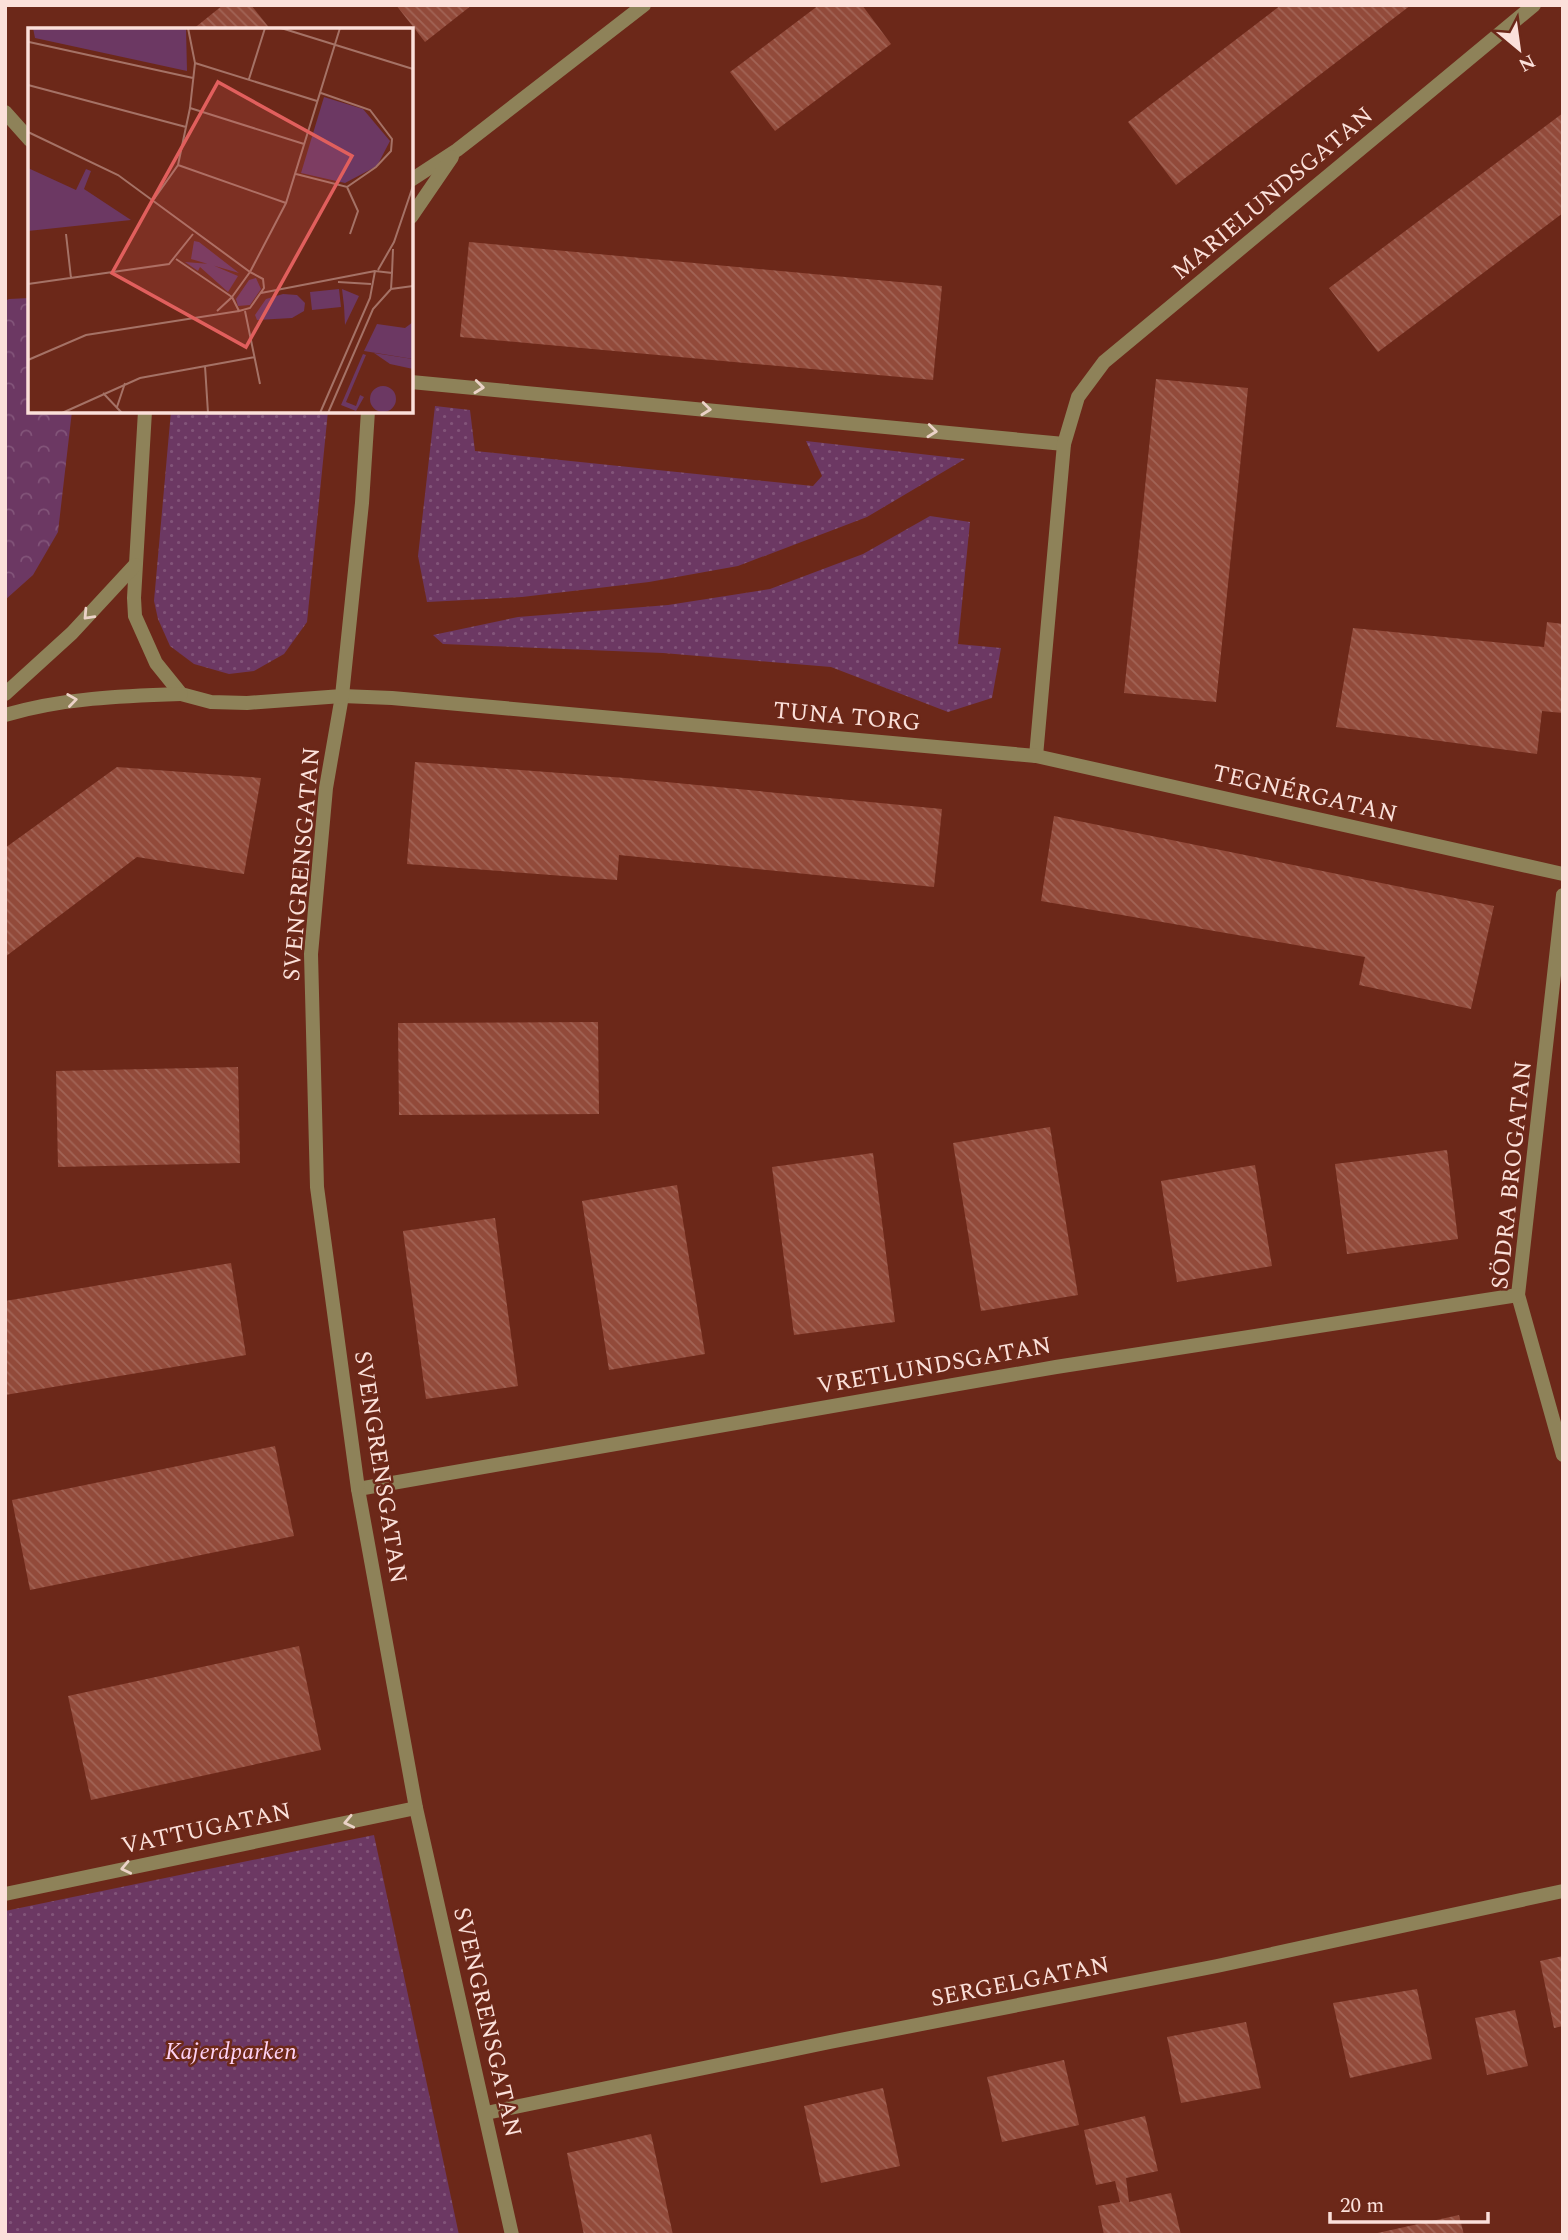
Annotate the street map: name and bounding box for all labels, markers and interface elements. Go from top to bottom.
north arrow [1484,14,1554,84]
inset map [28,28,413,413]
text: N [1513,46,1540,79]
street label: MARIELUNDSGATAN [1164,98,1381,289]
one-way arrow [473,380,485,395]
one-way arrow [700,402,711,417]
one-way arrow [926,424,938,439]
one-way arrow [84,607,97,620]
one-way arrow [66,693,78,708]
street label: TUNA TORG [772,693,922,741]
street label: SVENGRENSGATAN [274,745,330,983]
street label: TEGNÉRGATAN [1209,755,1401,833]
street label: SÖDRA BROGATAN [1482,1059,1542,1291]
street label: VRETLUNDSGATAN [814,1328,1054,1404]
street label: SVENGRENSGATAN [344,1348,416,1586]
street label: VATTUGATAN [118,1793,294,1865]
one-way arrow [343,1813,355,1828]
one-way arrow [120,1860,132,1875]
street label: SVENGRENSGATAN [443,1904,531,2141]
street label: SERGELGATAN [928,1947,1113,2017]
park label: Kajerdparken [165,2034,297,2070]
scale bar [1330,2180,1488,2224]
text: 20 m [1340,2190,1384,2222]

